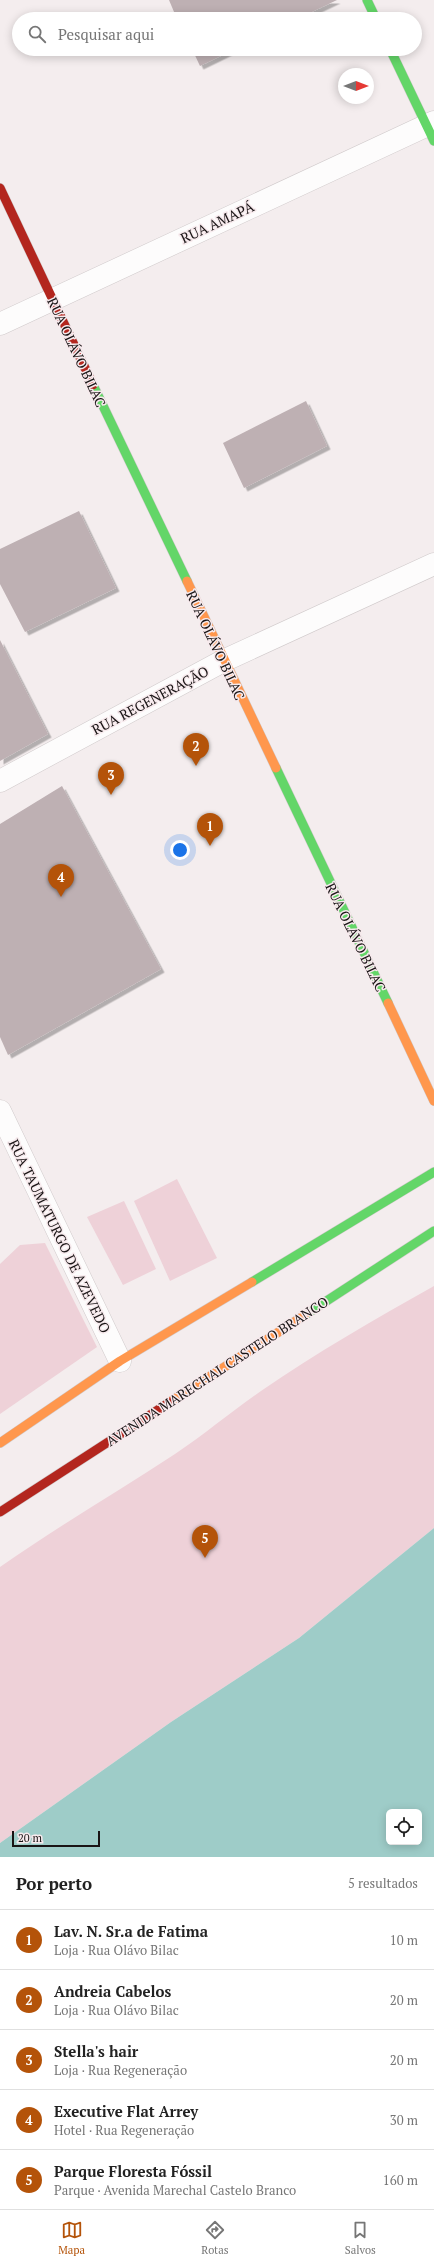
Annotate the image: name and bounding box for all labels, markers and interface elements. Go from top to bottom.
search box [12,12,422,56]
icon: search [26,23,48,45]
text: Pesquisar aqui [58,24,154,44]
north arrow [338,68,374,104]
street label: RUA AMAPÁ [177,197,257,247]
street label: RUA OLÁVO BILAC [43,294,111,410]
street label: RUA OLÁVO BILAC [182,587,250,703]
street label: RUA REGENERAÇÃO [88,661,212,739]
pin: 2 [183,733,209,766]
pin: 3 [98,762,124,795]
pin: 1 [197,813,223,846]
your location [170,840,190,860]
pin: 4 [48,864,74,897]
street label: RUA OLÁVO BILAC [321,879,391,995]
street label: RUA TAUMATURGO DE AZEVEDO [5,1136,115,1336]
street label: AVENIDA MARECHAL CASTELO BRANCO [102,1292,332,1450]
pin: 5 [192,1525,218,1558]
map controls [386,1809,422,1845]
button: locate [386,1809,422,1845]
scale bar [12,1829,100,1848]
text: 20 m [18,1831,42,1845]
text: Por perto [16,1872,92,1895]
text: 5 resultados [348,1874,418,1892]
text: Lav. N. Sr.a de Fatima [54,1921,208,1941]
text: 1 [25,1931,33,1949]
text: 10 m [390,1931,418,1949]
text: Loja · Rua Olávo Bilac [54,1941,179,1959]
text: Andreia Cabelos [54,1981,171,2001]
text: 2 [25,1991,33,2009]
text: 20 m [390,1991,418,2009]
text: Loja · Rua Olávo Bilac [54,2001,179,2019]
text: Stella's hair [54,2041,138,2061]
text: 3 [25,2051,33,2069]
text: 20 m [390,2051,418,2069]
text: Loja · Rua Regeneração [54,2061,187,2079]
text: Executive Flat Arrey [54,2101,198,2121]
text: 4 [25,2111,33,2129]
text: 30 m [390,2111,418,2129]
text: Hotel · Rua Regeneração [54,2121,194,2139]
text: Parque Floresta Fóssil [54,2161,212,2181]
text: 5 [25,2171,33,2189]
text: 160 m [383,2171,418,2189]
text: Parque · Avenida Marechal Castelo Branco [54,2181,296,2199]
tab: Mapa [58,2219,85,2257]
tab: Rotas [201,2219,229,2257]
tab: Salvos [345,2219,376,2257]

